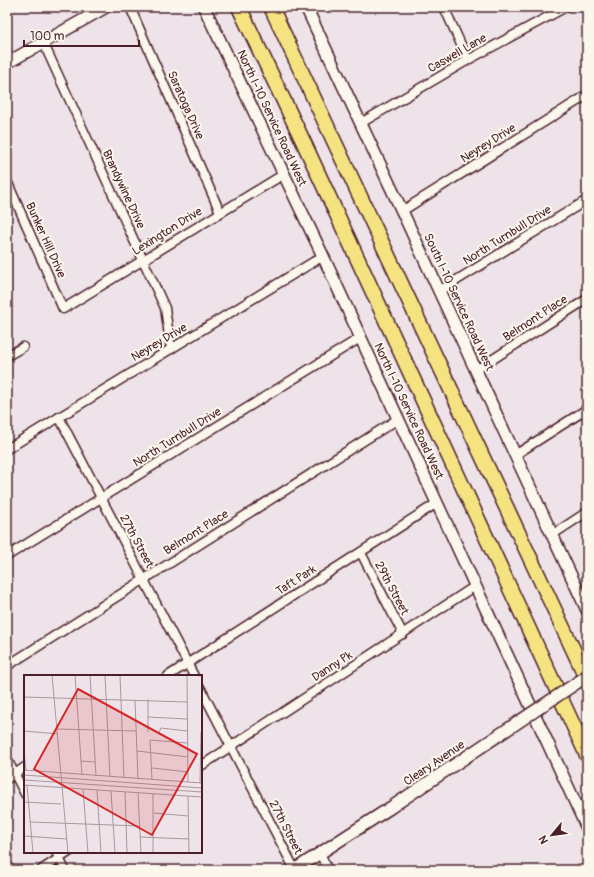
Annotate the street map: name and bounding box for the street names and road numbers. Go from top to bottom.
street label: Caswell Lane [425,31,489,76]
street label: North I-10 Service Road West [233,47,310,189]
street label: Saratoga Drive [164,69,207,142]
street label: Neyrey Drive [458,120,519,166]
street label: Brandywine Drive [99,147,148,231]
street label: Bunker Hill Drive [22,200,69,280]
street label: North Turnbull Drive [460,202,554,269]
street label: Lexington Drive [129,204,205,259]
street label: South I-10 Service Road West [420,231,497,373]
street label: Belmont Place [500,292,570,345]
street label: Neyrey Drive [129,320,190,365]
street label: North I-10 Service Road West [370,340,447,482]
street label: North Turnbull Drive [130,404,224,471]
street label: Belmont Place [161,506,232,558]
street label: 27th Street [116,512,157,571]
street label: 29th Street [371,559,412,618]
street label: Taft Park [273,562,319,599]
street label: Danny Pk [309,648,355,685]
street label: Cleary Avenue [401,737,468,789]
street label: 27th Street [266,798,306,857]

